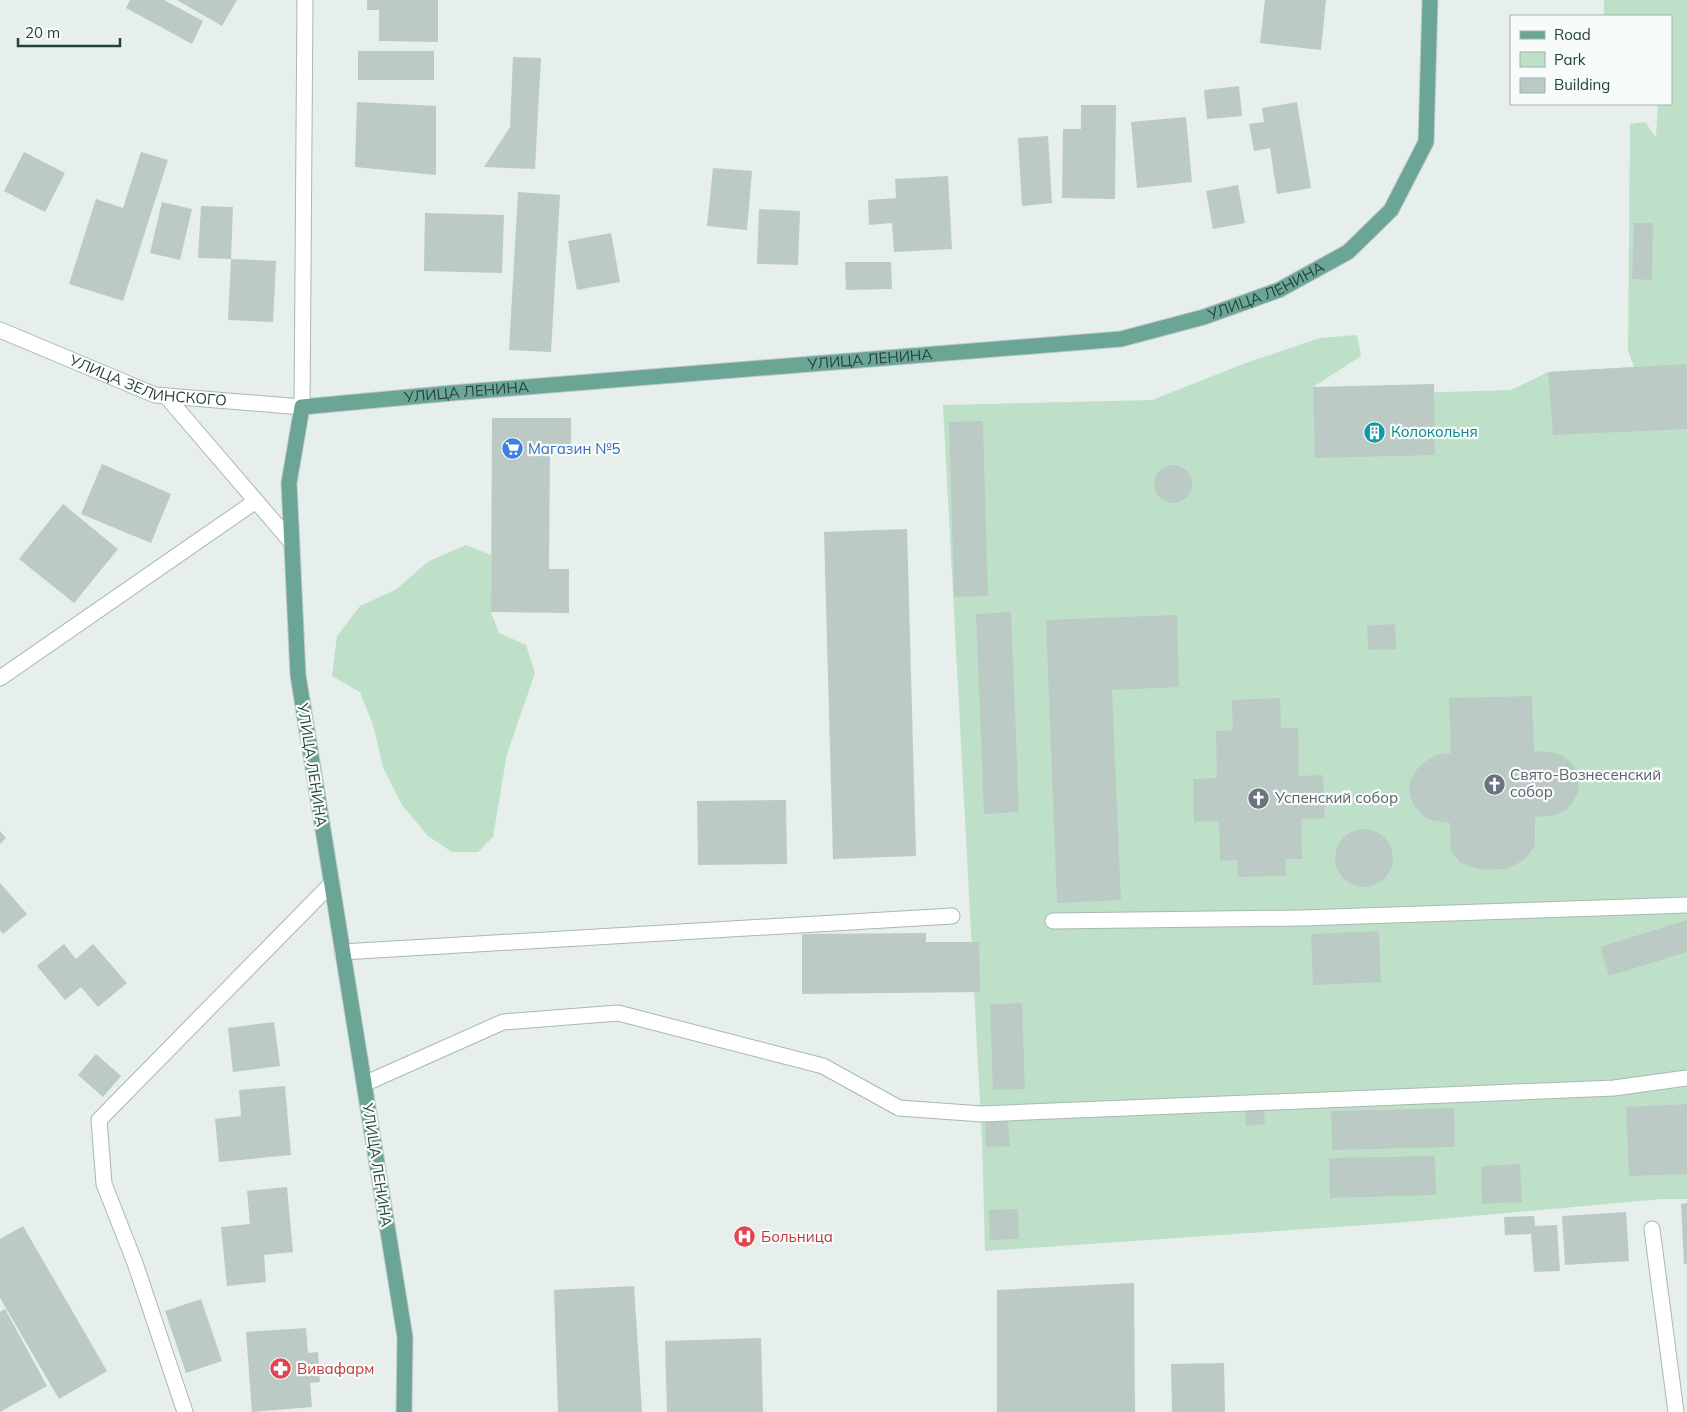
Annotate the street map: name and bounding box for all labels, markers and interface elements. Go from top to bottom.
scale bar [18,15,120,47]
legend [1510,15,1672,105]
text: 20 m [25,23,60,42]
text: Road [1554,25,1591,44]
text: Park [1554,50,1586,69]
text: Building [1554,75,1610,94]
street label: УЛИЦА ЛЕНИНА [1204,257,1327,324]
street label: УЛИЦА ЛЕНИНА [806,344,933,373]
street label: УЛИЦА ЗЕЛИНСКОГО [66,350,227,410]
street label: УЛИЦА ЛЕНИНА [402,377,529,407]
building icon: Колокольня [1363,420,1387,444]
place label: Колокольня [1391,422,1478,441]
supermarket icon: Магазин №5 [500,437,524,461]
place label: Магазин №5 [528,439,621,458]
street label: УЛИЦА ЛЕНИНА [293,701,332,828]
place label: Свято-Вознесенский собор [1510,765,1661,801]
church icon: Свято-Вознесенский собор [1482,772,1506,796]
church icon: Успенский собор [1247,786,1271,810]
place label: Успенский собор [1274,788,1398,807]
street label: УЛИЦА ЛЕНИНА [358,1101,397,1228]
hospital icon: Больница [733,1225,757,1249]
place label: Больница [761,1227,833,1246]
pharmacy icon: Вивафарм [269,1357,293,1381]
place label: Вивафарм [297,1359,374,1378]

